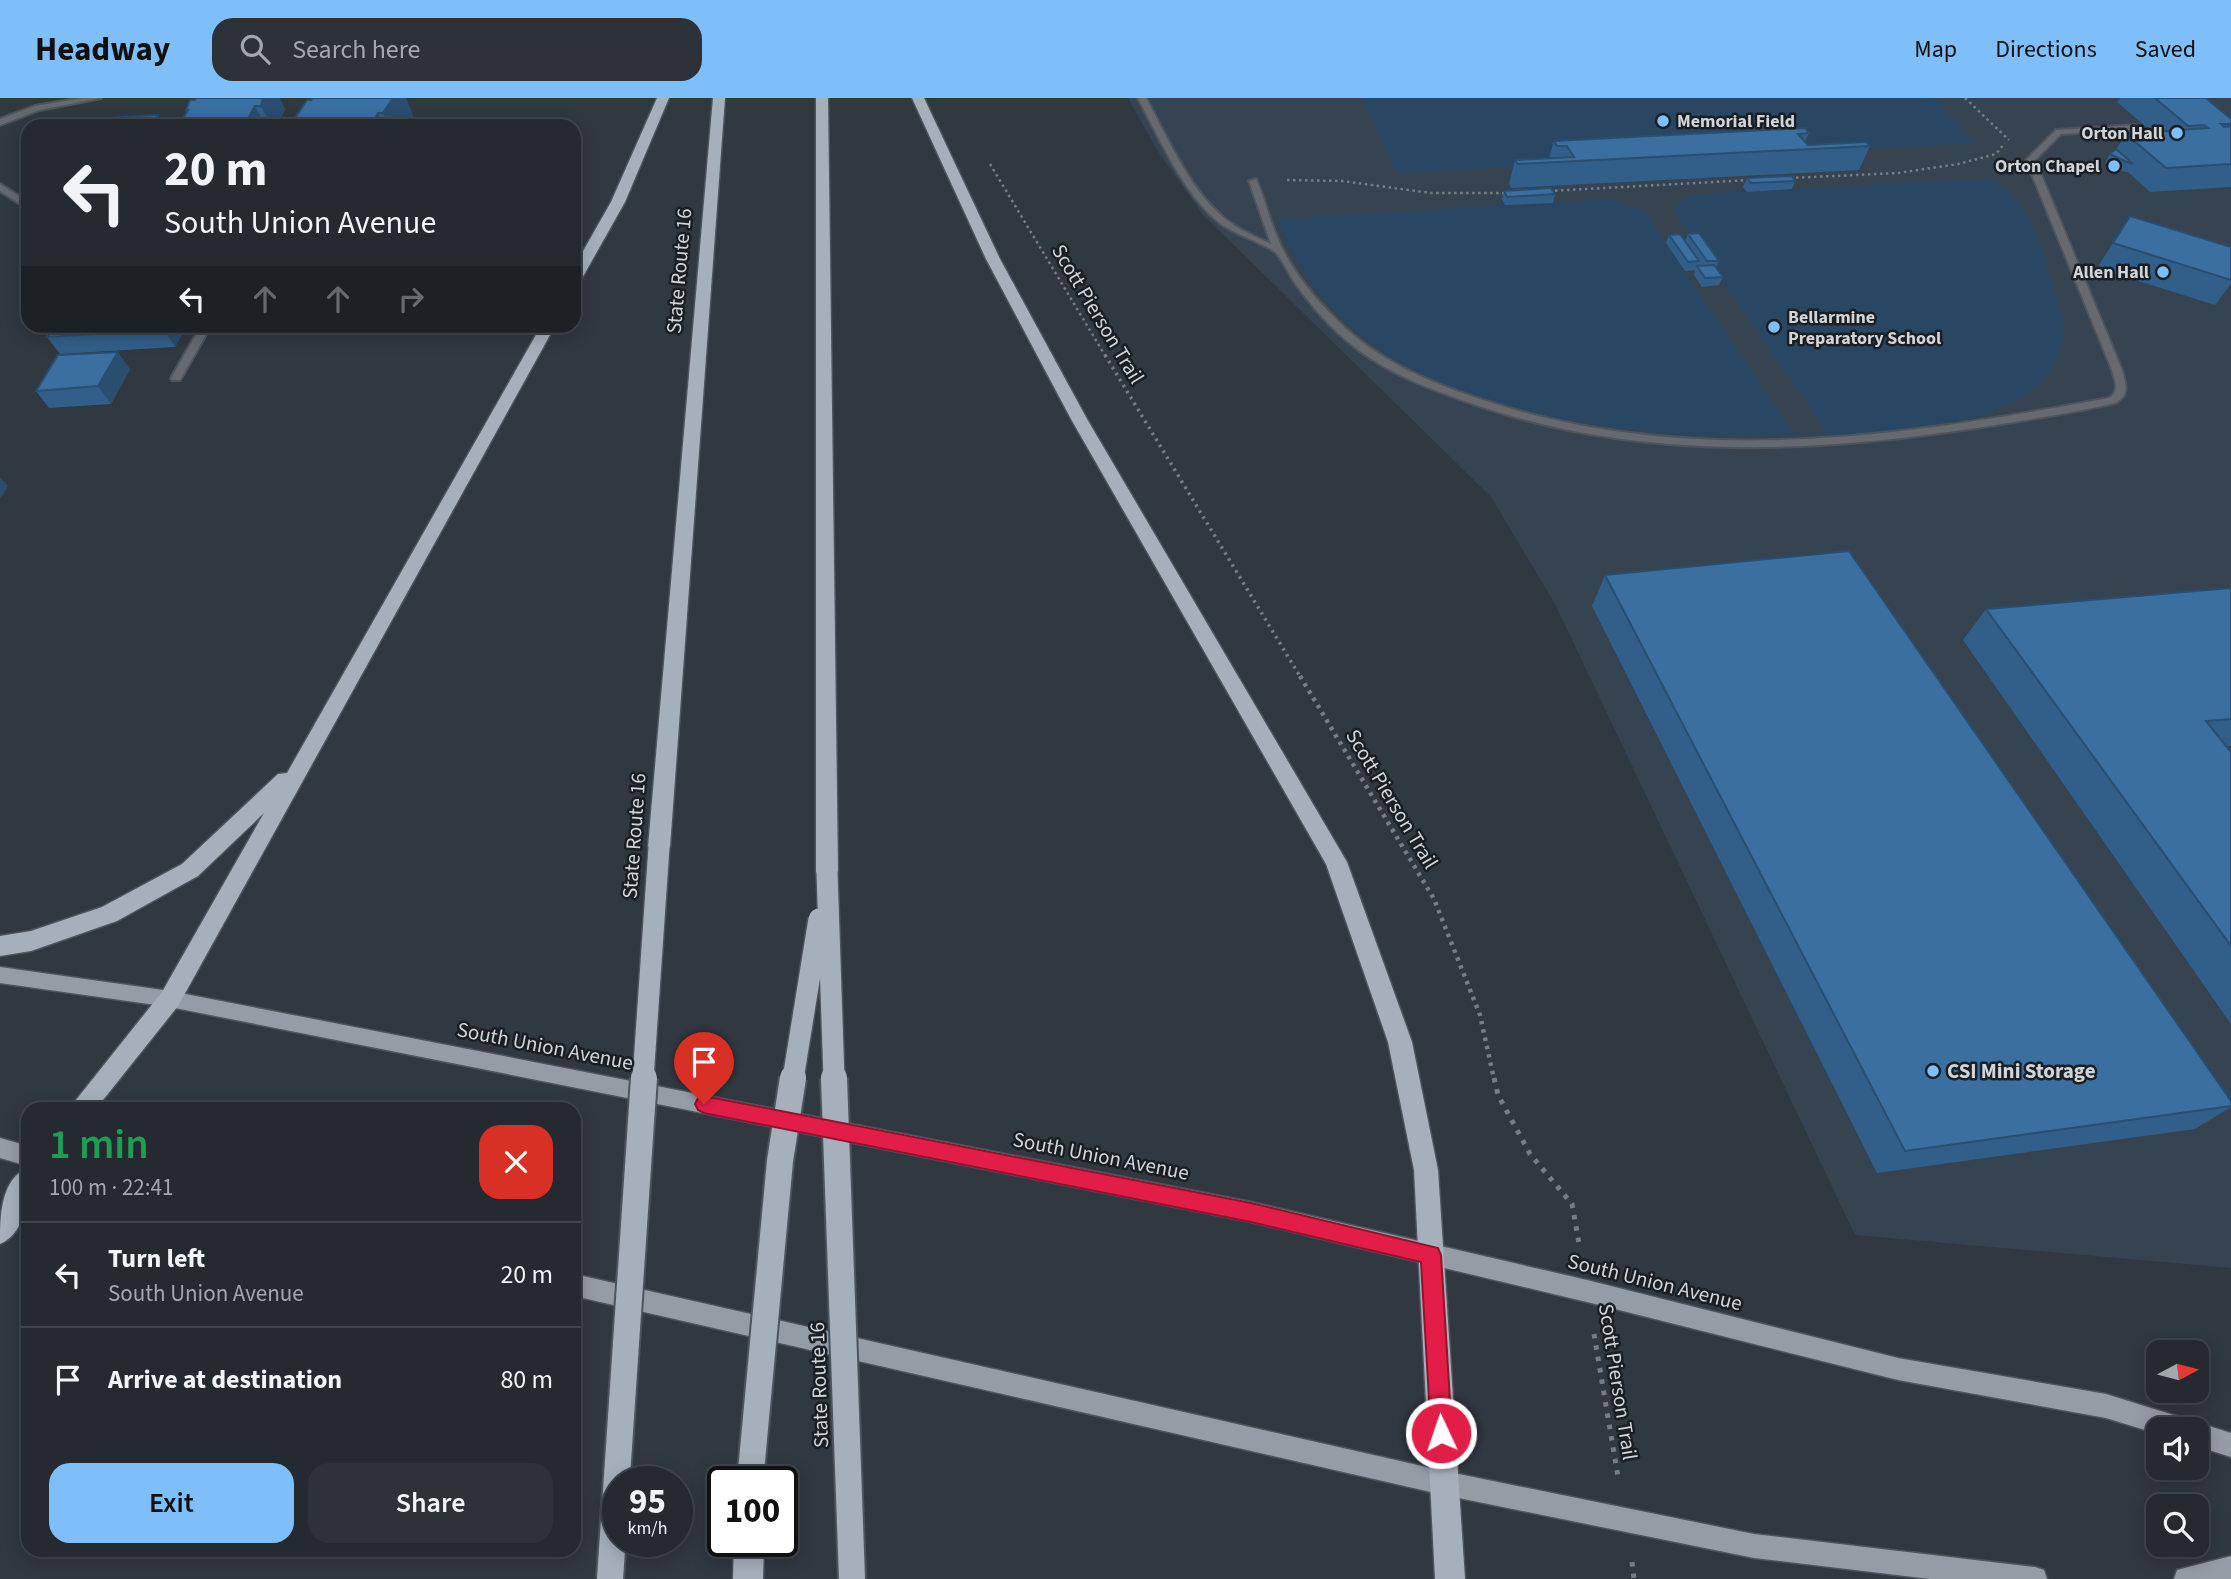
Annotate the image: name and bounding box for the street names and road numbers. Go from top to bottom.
street label: State Route 16 [659,207,699,335]
street label: Scott Pierson Trail [1044,239,1152,389]
street label: Scott Pierson Trail [1338,724,1446,874]
street label: State Route 16 [615,772,653,900]
street label: South Union Avenue [454,1014,636,1078]
street label: South Union Avenue [1010,1124,1192,1188]
street label: South Union Avenue [1565,1246,1745,1318]
street label: Scott Pierson Trail [1591,1302,1645,1462]
street label: State Route 16 [802,1322,836,1448]

